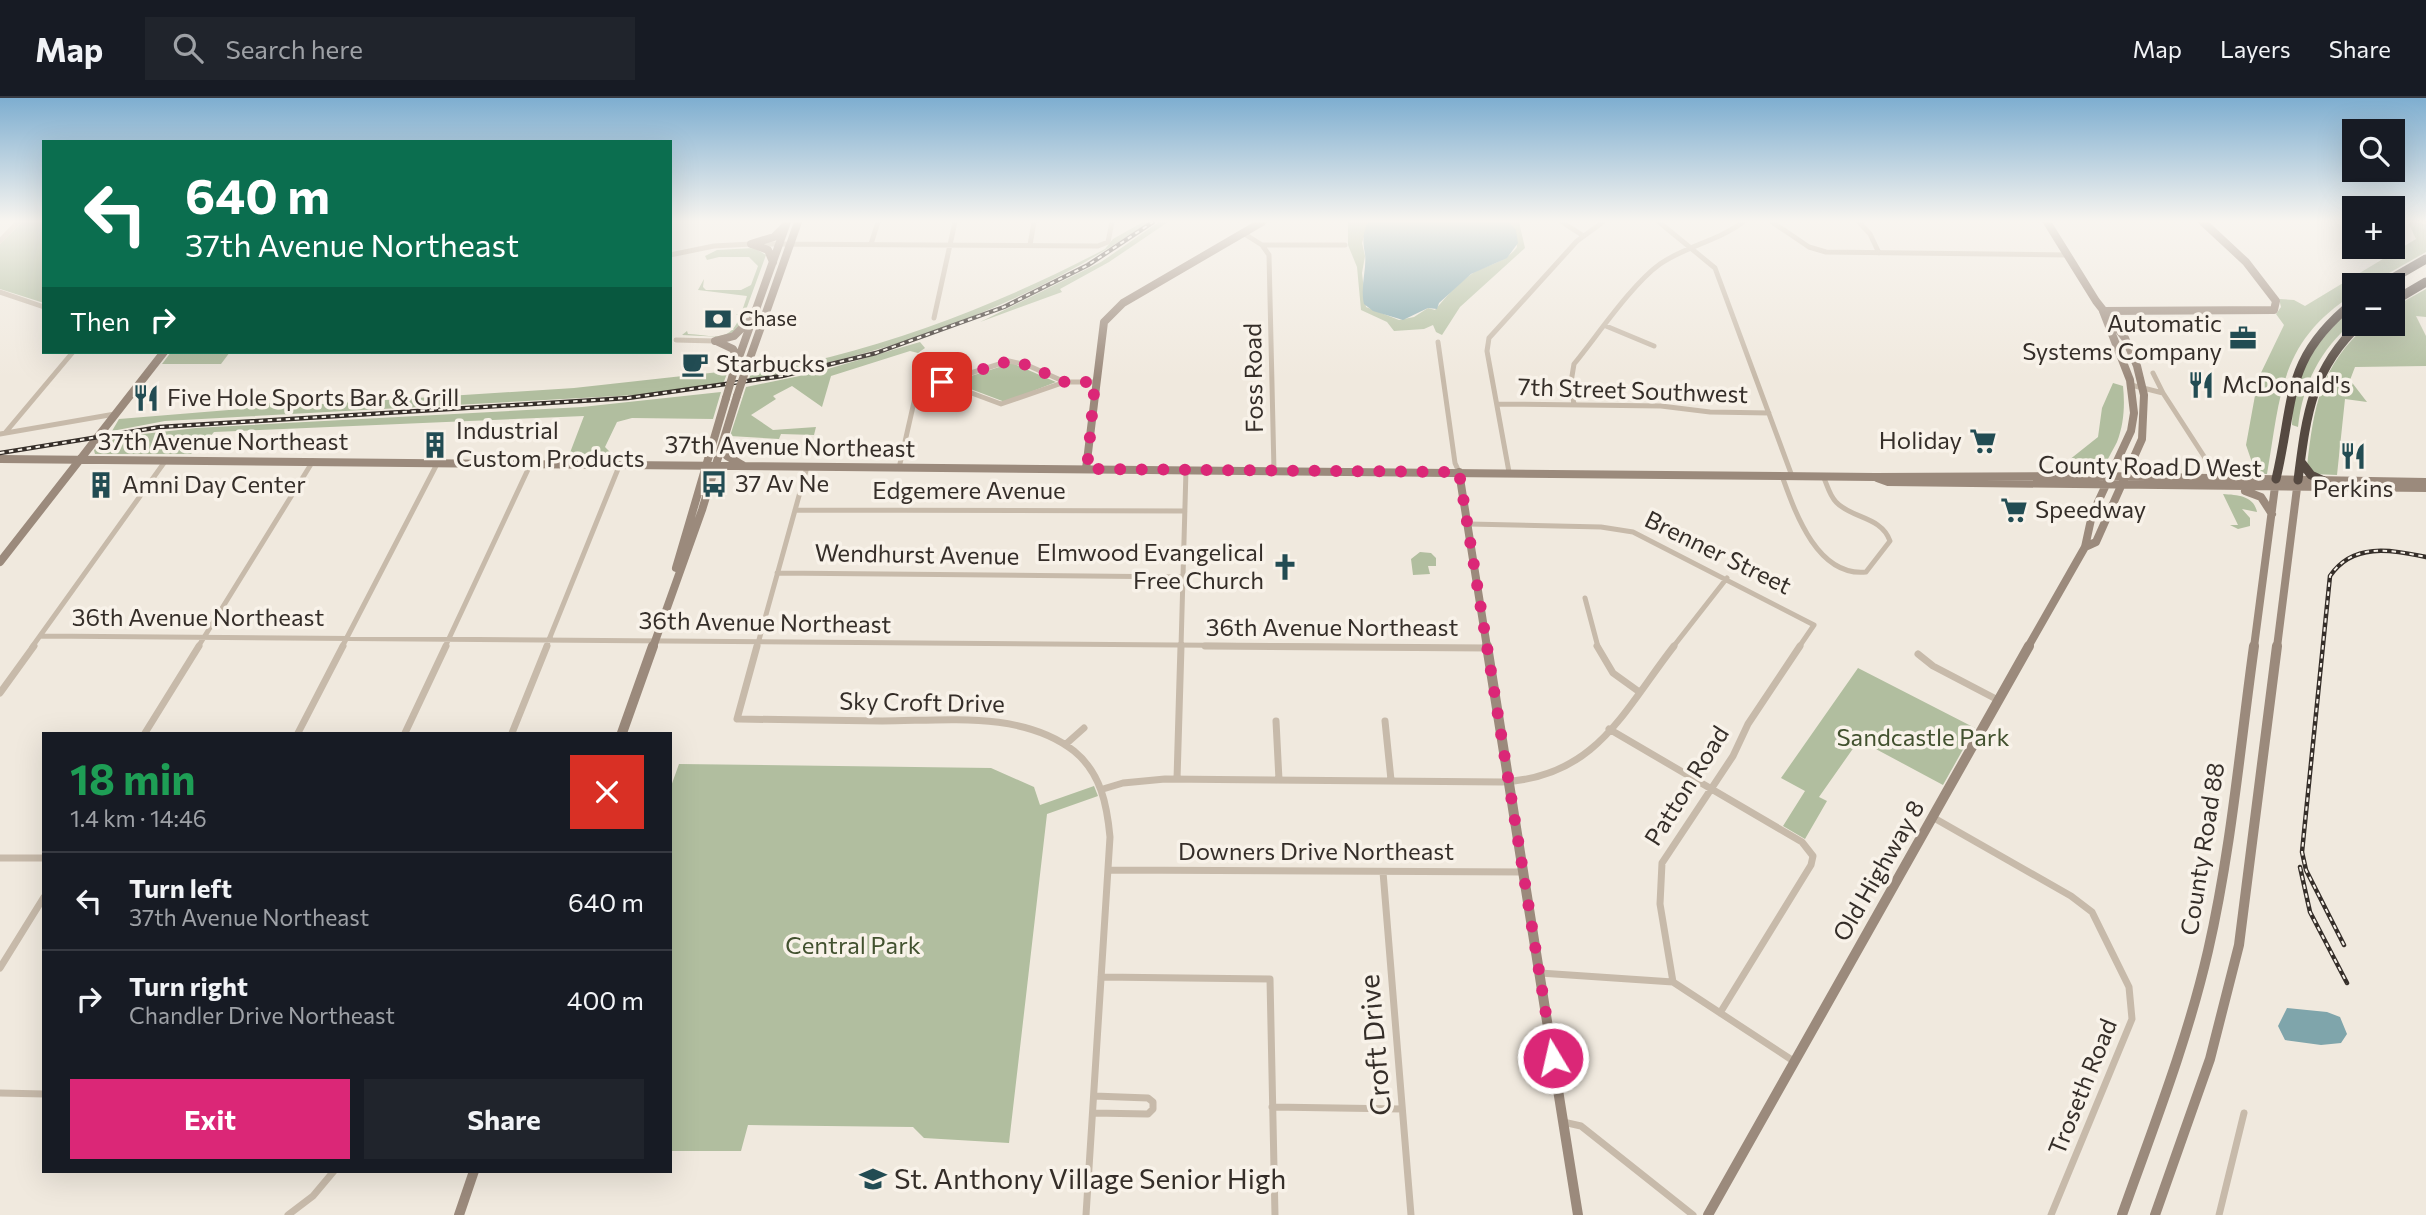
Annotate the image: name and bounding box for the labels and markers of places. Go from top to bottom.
bank icon: Chase [703,304,733,334]
place label: Chase [739,305,797,330]
place label: Automatic Systems Company [2022,308,2222,365]
office icon: Automatic Systems Company [2228,323,2258,353]
place label: Starbucks [716,348,825,377]
cafe icon: Starbucks [680,349,710,379]
pin [912,352,972,412]
place label: McDonald's [2222,369,2351,398]
restaurant icon: McDonald's [2186,370,2216,400]
place label: Five Hole Sports Bar & Grill [167,382,459,411]
restaurant icon: Five Hole Sports Bar & Grill [131,383,161,413]
place label: Industrial Custom Products [456,415,645,472]
place label: Holiday [1879,425,1962,454]
supermarket icon: Holiday [1968,426,1998,456]
building icon: Industrial Custom Products [420,430,450,460]
restaurant icon: Perkins [2338,441,2368,471]
place label: 37 Av Ne [735,468,829,497]
place label: Amni Day Center [122,469,306,498]
bus stop icon: 37 Av Ne [699,469,729,499]
building icon: Amni Day Center [86,470,116,500]
place label: Perkins [2313,473,2393,502]
place label: Speedway [2035,494,2146,523]
supermarket icon: Speedway [1999,495,2029,525]
place label: Elmwood Evangelical Free Church [1037,537,1264,594]
church icon: Elmwood Evangelical Free Church [1270,552,1300,582]
place label: St. Anthony Village Senior High [894,1161,1286,1195]
school or university icon: St. Anthony Village Senior High [858,1164,888,1194]

